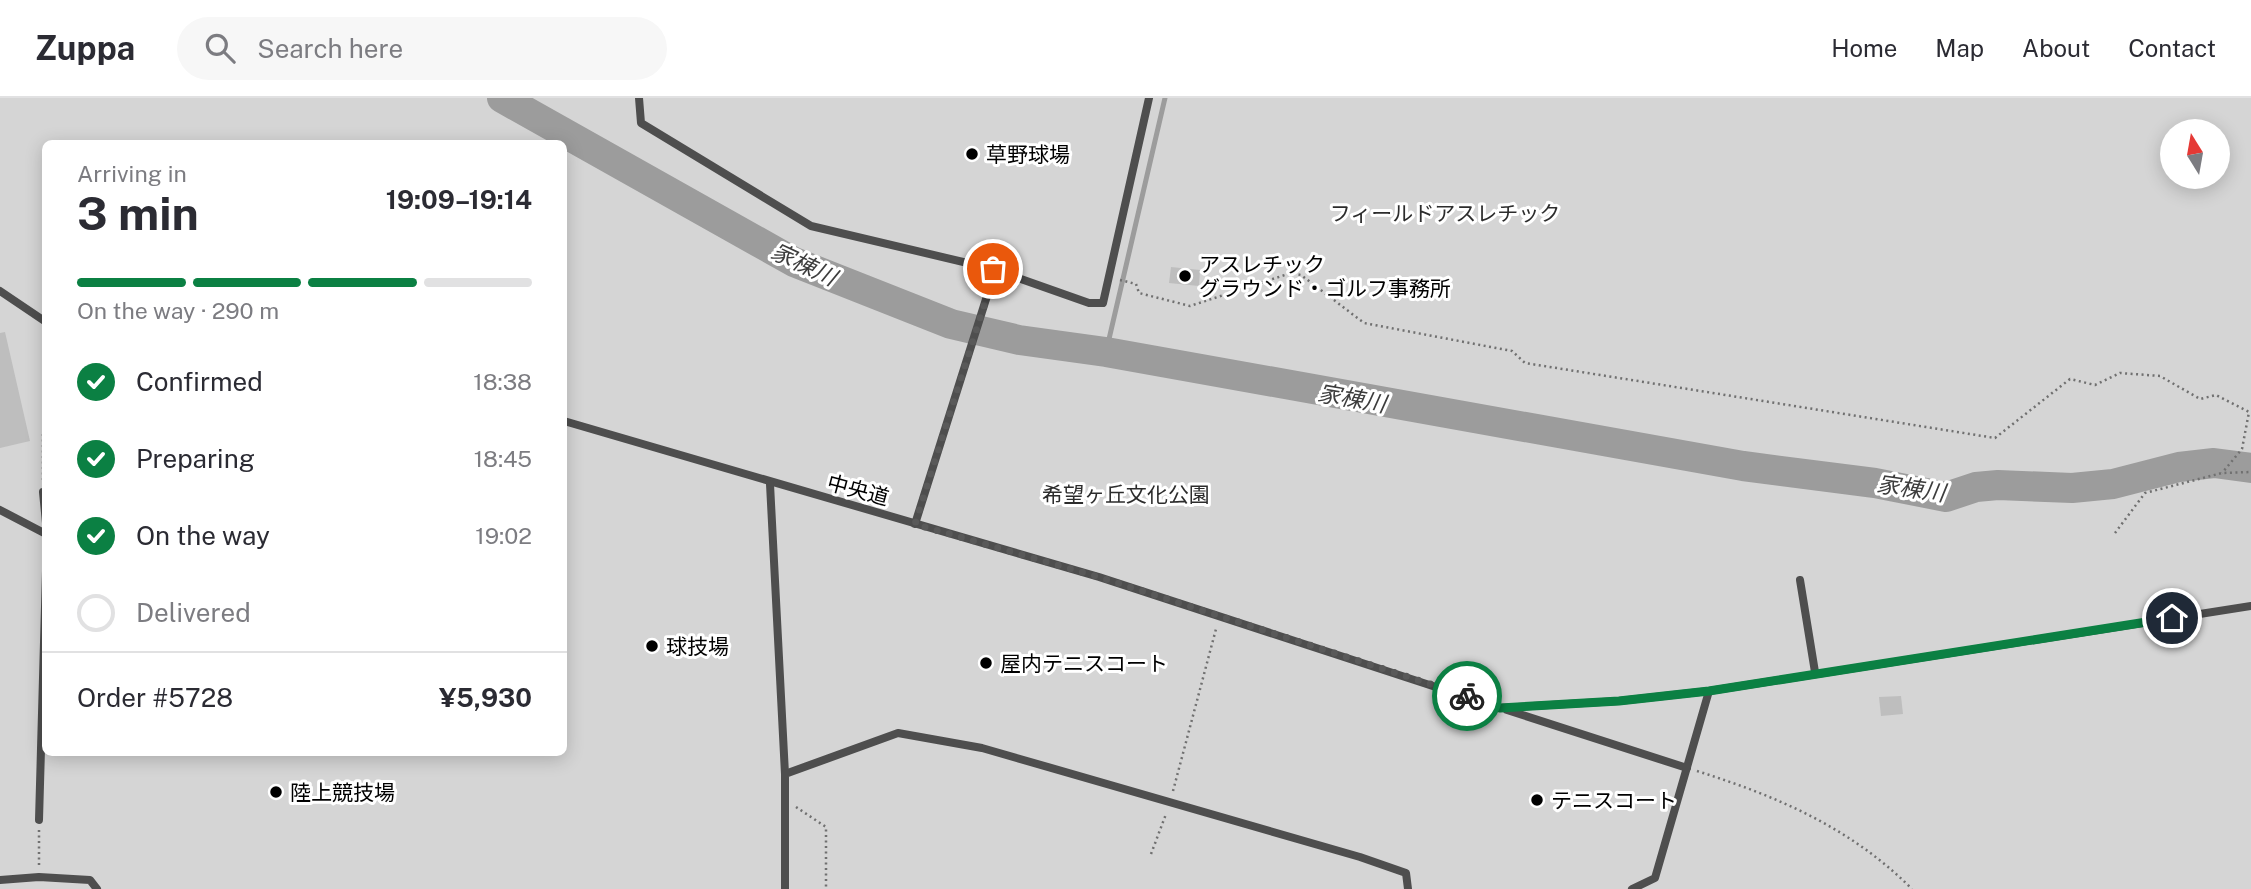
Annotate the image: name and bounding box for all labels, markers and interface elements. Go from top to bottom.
search box [177,17,667,80]
text: Zuppa [35,29,135,67]
icon: search [201,29,239,67]
text: Search here [257,33,403,64]
text: Home [1831,34,1897,62]
text: Map [1935,34,1984,62]
text: About [2022,34,2090,62]
text: Contact [2128,34,2216,62]
north arrow [2160,119,2230,189]
map controls [2160,119,2230,189]
place label: 草野球場 [986,142,1070,167]
marker: 草野球場 [964,146,980,162]
text: Arriving in [77,160,187,187]
text: 19:09–19:14 [386,184,532,215]
text: 3 min [77,186,199,240]
park label: フィールドアスレチック [1330,201,1560,226]
water label: 家棟川 [767,237,844,292]
pin [963,239,1023,299]
icon: bag [974,250,1012,288]
place label: アスレチック グラウンド・ゴルフ事務所 [1199,252,1451,301]
marker: アスレチック グラウンド・ゴルフ事務所 [1177,268,1193,284]
text: On the way · 290 m [77,297,279,324]
icon: check [77,363,115,401]
text: Confirmed [136,366,263,397]
text: 18:38 [473,368,532,395]
water label: 家棟川 [1316,379,1391,418]
icon: check [77,440,115,478]
text: Preparing [136,443,255,474]
text: 18:45 [474,445,532,472]
street label: 中央道 [824,470,892,510]
water label: 家棟川 [1875,470,1950,507]
park label: 希望ヶ丘文化公園 [1042,482,1210,507]
icon: check [77,517,115,555]
text: On the way [136,520,270,551]
text: 19:02 [475,522,532,549]
pin [2142,588,2202,648]
text: Delivered [136,597,251,628]
icon: home [2153,599,2191,637]
place label: 球技場 [666,634,729,659]
marker: 球技場 [644,638,660,654]
place label: 屋内テニスコート [1000,651,1168,676]
marker: 屋内テニスコート [978,655,994,671]
courier [1432,661,1502,731]
icon: bike [1448,677,1486,715]
text: Order #5728 [77,682,233,713]
text: ¥5,930 [439,682,532,713]
place label: 陸上競技場 [290,780,395,805]
marker: 陸上競技場 [268,784,284,800]
place label: テニスコート [1551,788,1677,813]
marker: テニスコート [1529,792,1545,808]

